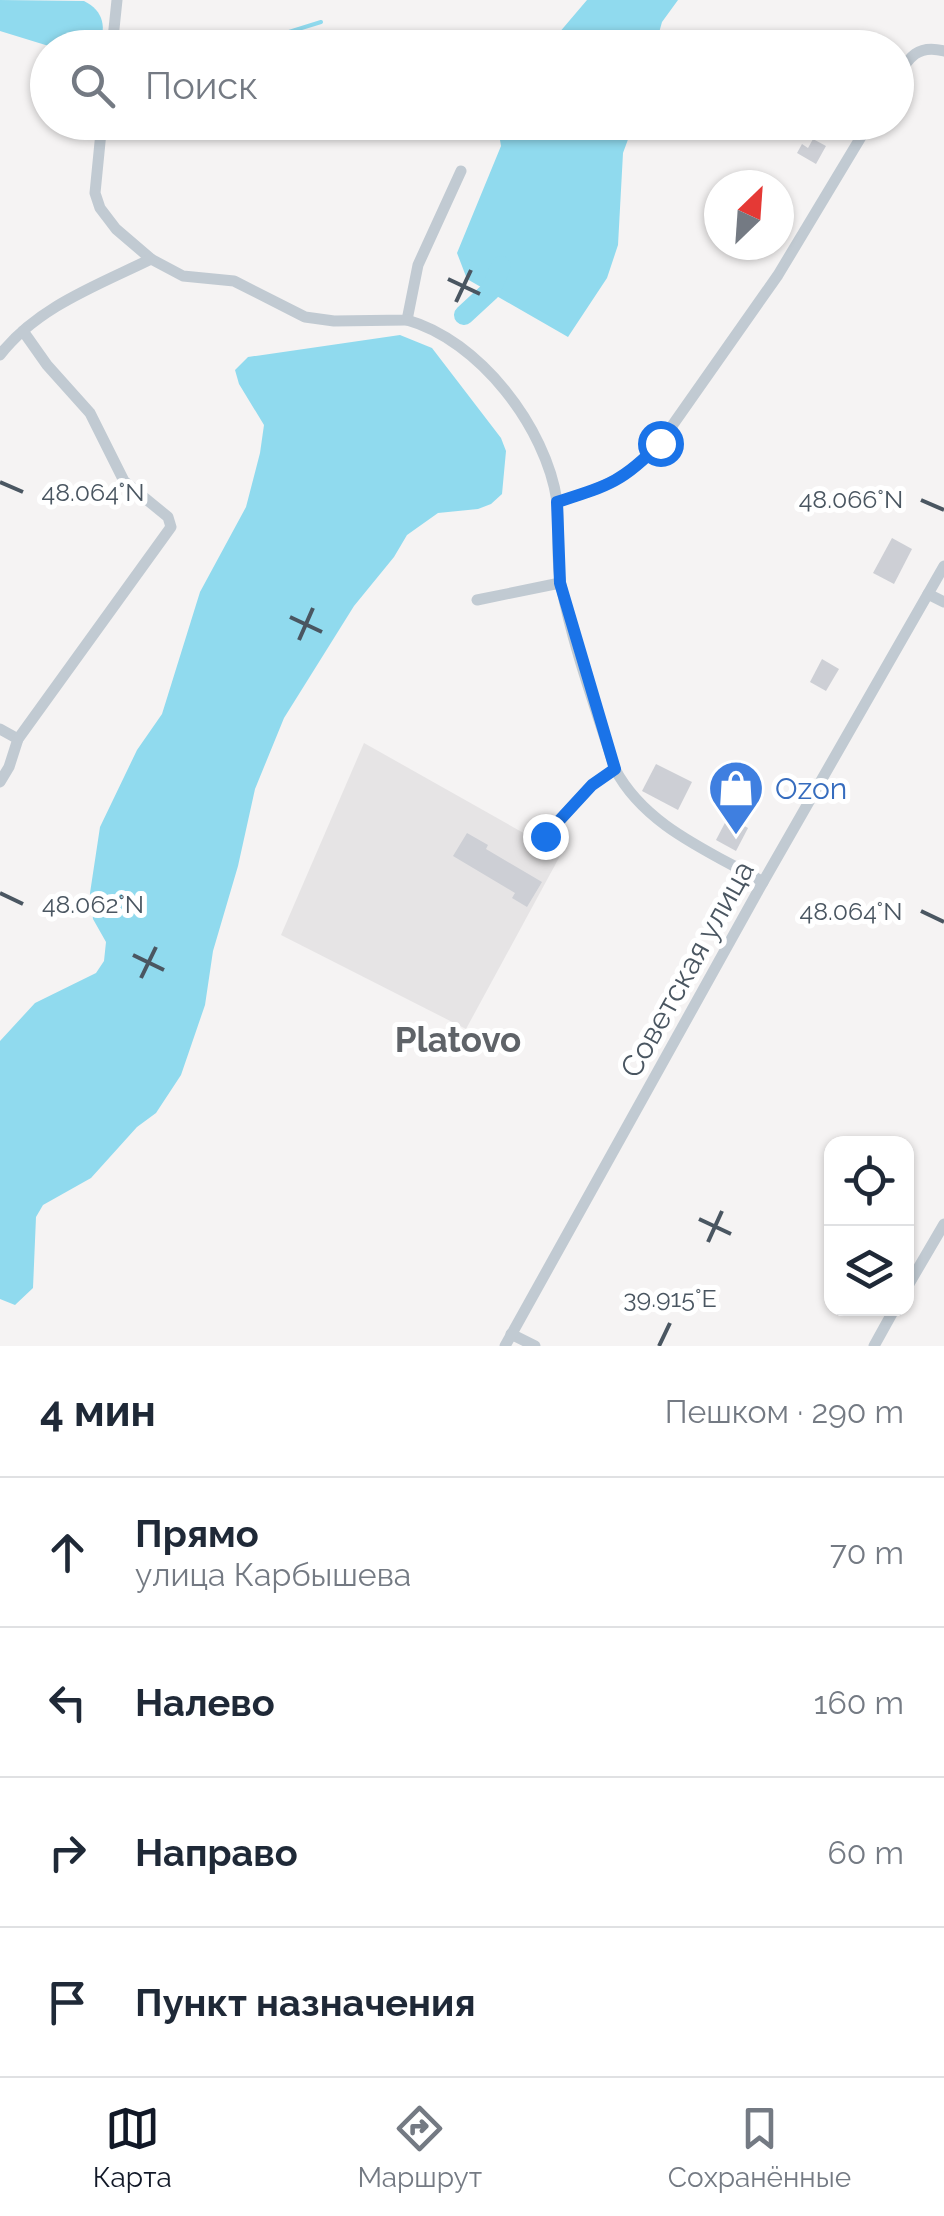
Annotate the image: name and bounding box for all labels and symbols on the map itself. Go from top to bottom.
north arrow [704,170,794,260]
route start [638,421,684,467]
text: 48.064°N [42,477,144,507]
text: 48.066°N [799,484,903,514]
shop icon: Ozon [706,758,766,837]
place label: Ozon [775,771,847,806]
route end [523,814,569,860]
street label: Советская улица [613,855,761,1083]
text: 48.062°N [42,889,144,919]
text: 48.064°N [800,896,902,926]
district label: Platovo [395,1019,521,1060]
text: 39.915°E [623,1283,717,1313]

